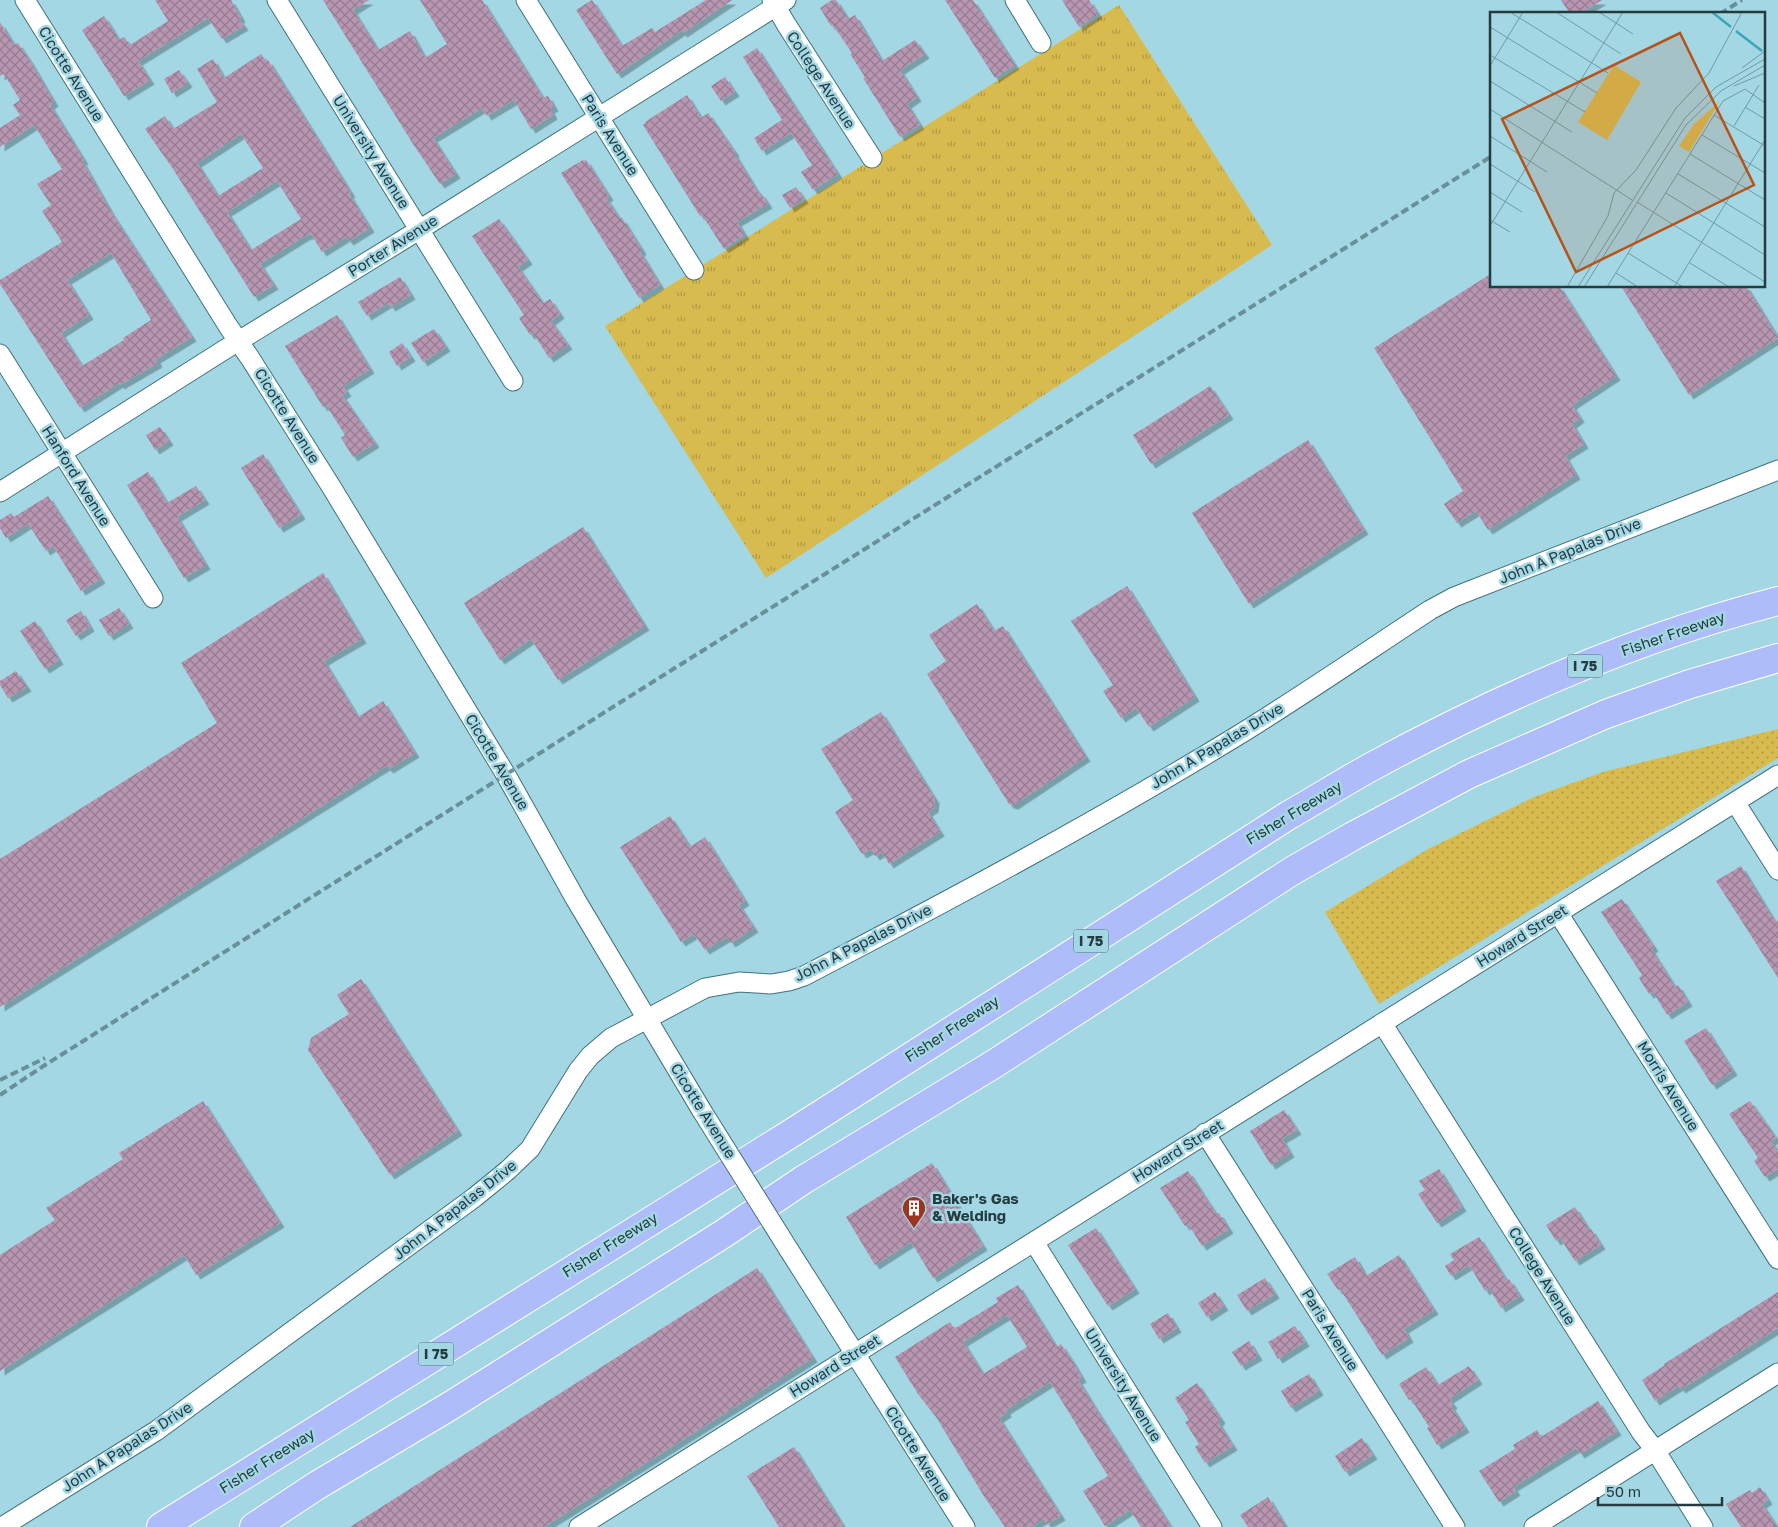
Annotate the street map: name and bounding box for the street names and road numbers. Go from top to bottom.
street label: Cicotte Avenue [35,23,108,125]
street label: College Avenue [784,28,860,132]
street label: Paris Avenue [579,90,643,179]
street label: University Avenue [330,91,414,212]
street label: Porter Avenue [344,210,441,280]
street label: Cicotte Avenue [251,365,324,467]
street label: Hanford Avenue [39,422,115,529]
street label: John A Papalas Drive [1496,513,1643,587]
street label: Fisher Freeway [1618,607,1728,659]
road number: I 75 [1568,654,1602,678]
street label: John A Papalas Drive [1147,698,1286,792]
street label: Cicotte Avenue [462,710,534,813]
street label: Fisher Freeway [1242,776,1345,848]
street label: John A Papalas Drive [791,900,934,984]
street label: Howard Street [1473,900,1570,970]
road number: I 75 [1074,929,1108,952]
street label: Fisher Freeway [901,991,1002,1065]
street label: Morris Avenue [1634,1037,1704,1134]
street label: Cicotte Avenue [667,1060,740,1162]
street label: Howard Street [1129,1115,1226,1185]
street label: John A Papalas Drive [389,1155,520,1263]
street label: Fisher Freeway [559,1207,661,1281]
street label: College Avenue [1506,1223,1580,1328]
street label: Paris Avenue [1299,1285,1363,1374]
street label: University Avenue [1082,1324,1166,1445]
street label: Howard Street [786,1330,883,1400]
road number: I 75 [418,1342,454,1366]
street label: John A Papalas Drive [58,1397,195,1495]
street label: Cicotte Avenue [882,1403,955,1505]
street label: Fisher Freeway [216,1423,318,1497]

